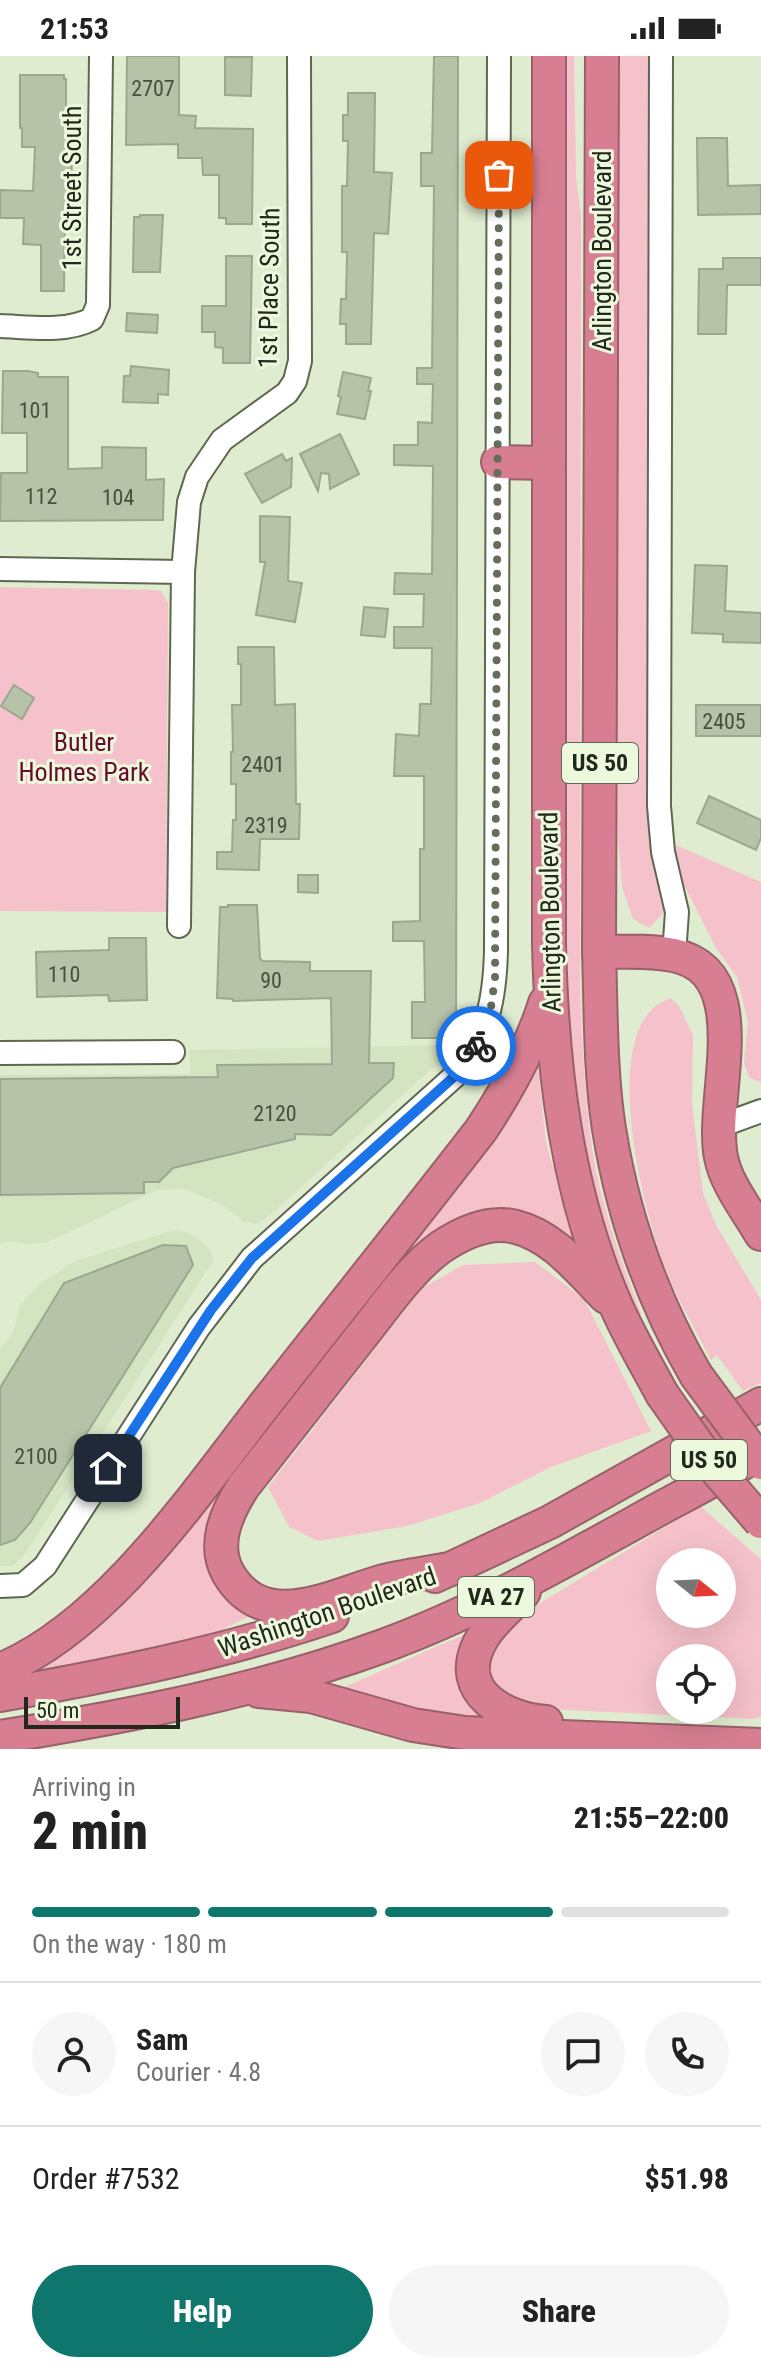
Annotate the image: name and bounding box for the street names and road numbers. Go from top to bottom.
street label: 1st Street South [57,106,87,270]
street label: Arlington Boulevard [587,150,617,352]
street label: 1st Place South [253,207,285,369]
road number: US 50 [562,743,638,783]
street label: Arlington Boulevard [533,811,567,1013]
road number: US 50 [671,1440,747,1480]
street label: Washington Boulevard [214,1561,440,1663]
road number: VA 27 [458,1577,534,1617]

